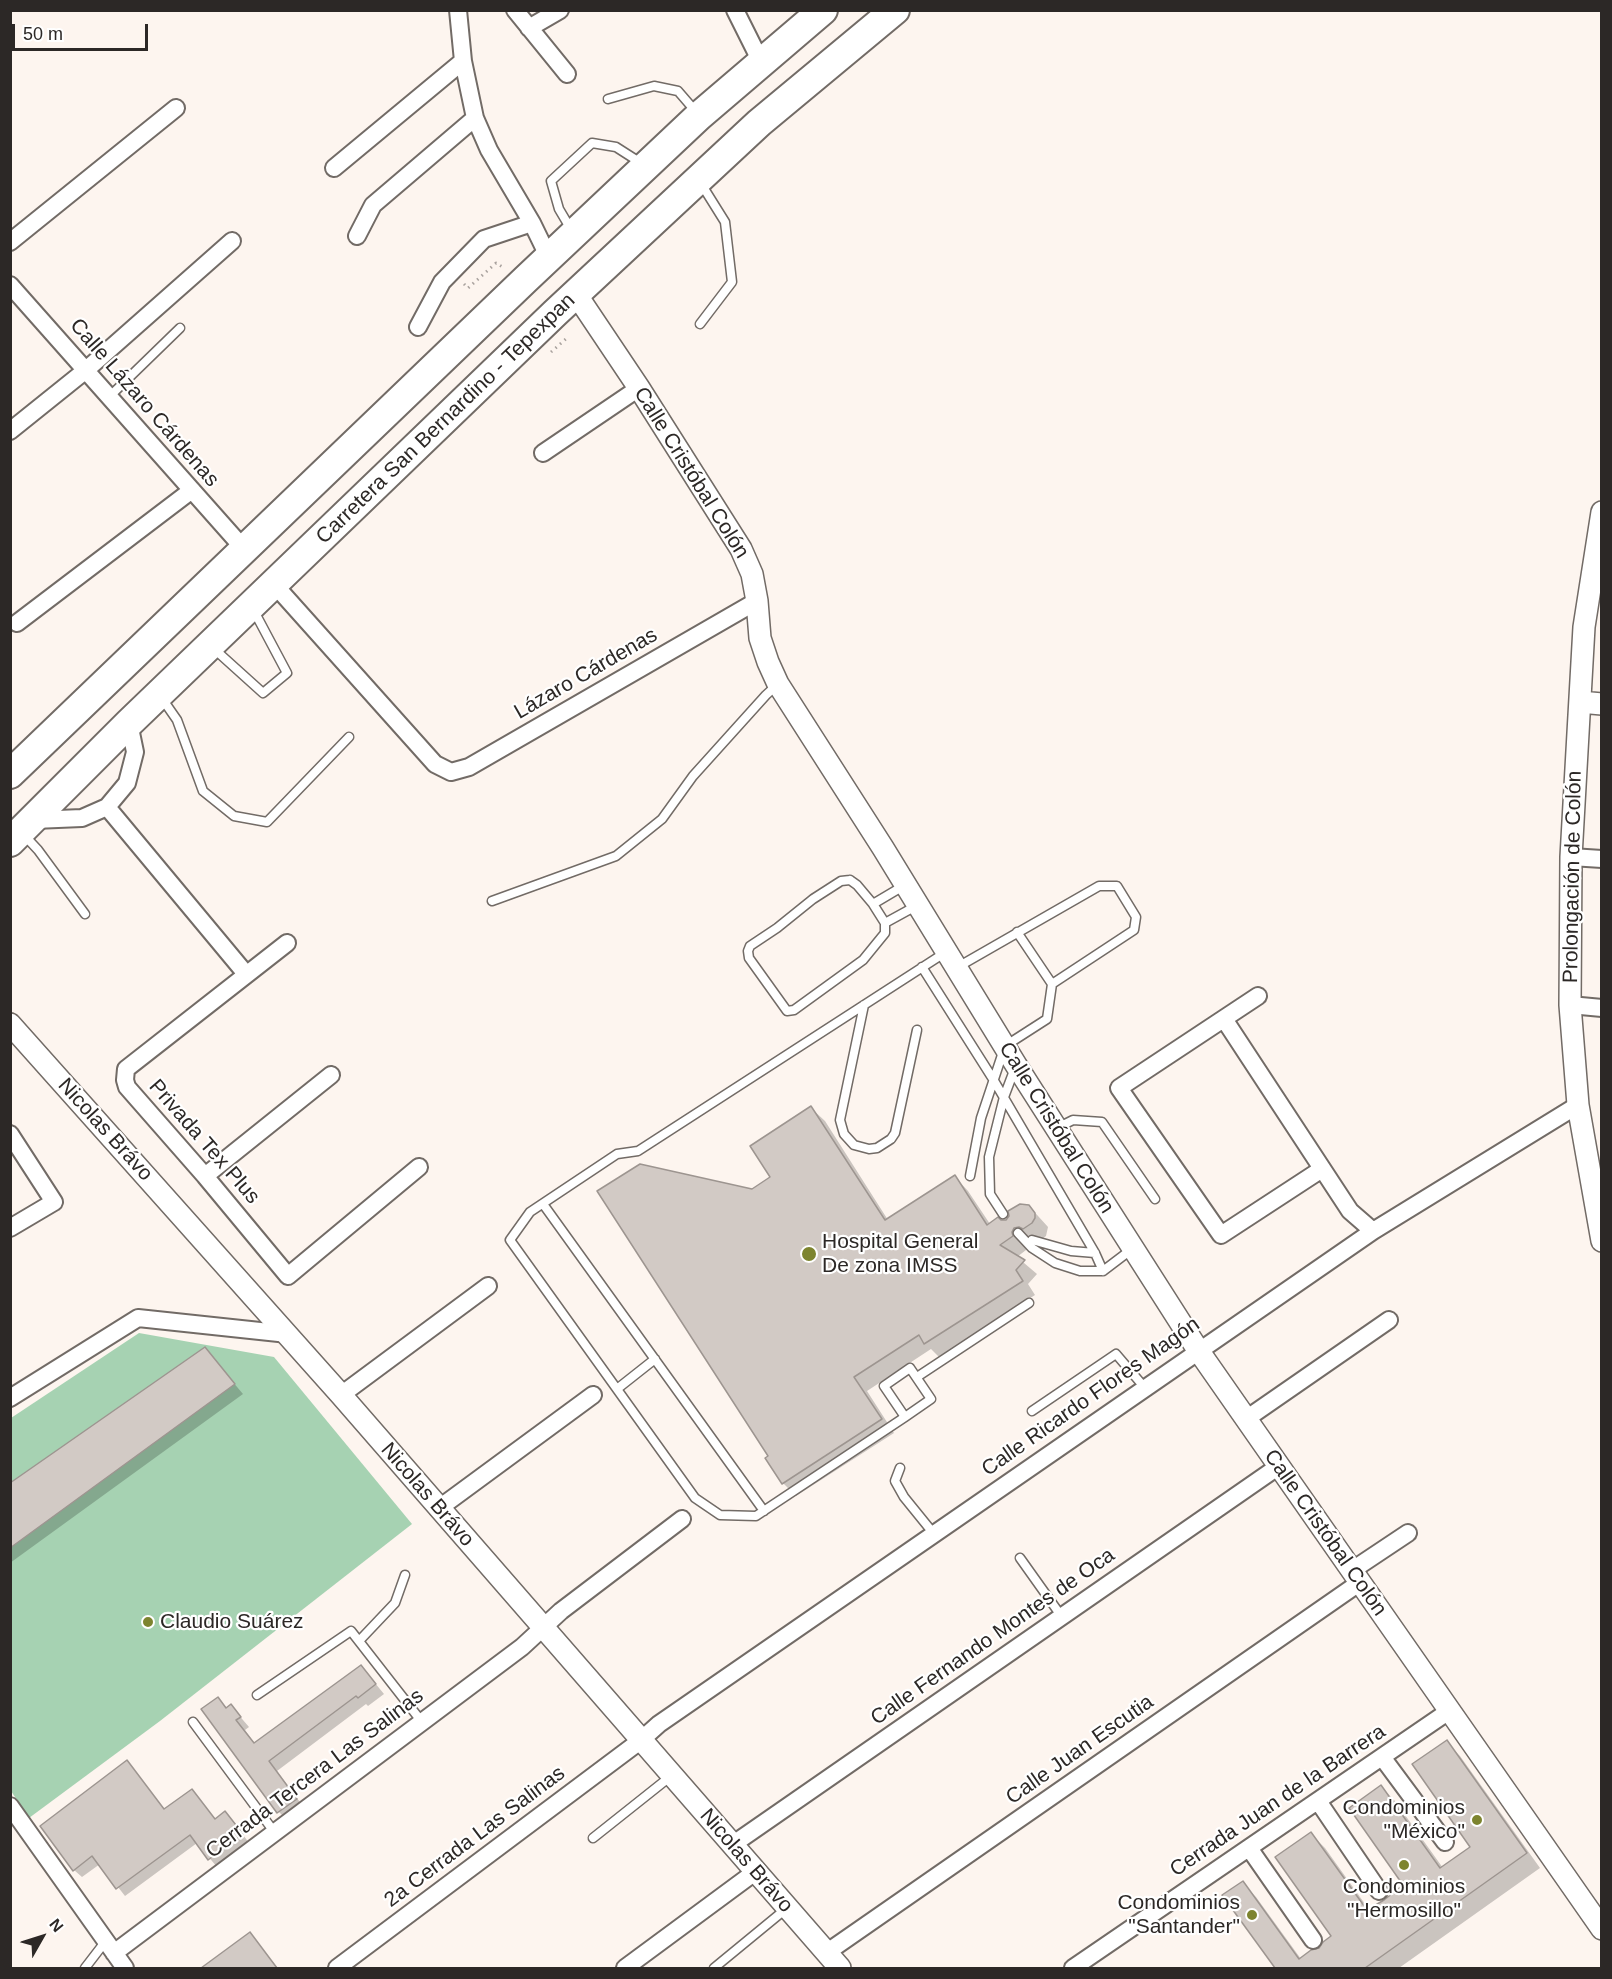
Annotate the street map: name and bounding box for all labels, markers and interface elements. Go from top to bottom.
scale bar [15,12,152,50]
text: 50 m [23,24,63,44]
street label: Carretera San Bernardino - Tepexpan [311,288,581,550]
street label: Calle Lázaro Cárdenas [64,314,224,492]
street label: Calle Cristóbal Colón [628,383,754,563]
street label: Lázaro Cárdenas [510,623,662,725]
street label: Prolongación de Colón [1559,771,1587,983]
street label: Calle Cristóbal Colón [993,1038,1119,1218]
street label: Nicolas Brávo [52,1073,158,1187]
street label: Privada Tex Plus [143,1075,265,1209]
place label: Hospital General De zona IMSS [822,1229,978,1279]
marker: Hospital General De zona IMSS [800,1245,818,1263]
street label: Calle Ricardo Flores Magón [977,1312,1205,1482]
street label: Nicolas Brávo [375,1438,479,1552]
street label: Calle Cristóbal Colón [1258,1445,1392,1621]
street label: Calle Fernando Montes de Oca [866,1543,1120,1731]
place label: Claudio Suárez [160,1609,304,1635]
marker: Claudio Suárez [141,1615,155,1629]
street label: Cerrada Tercera Las Salinas [201,1684,429,1864]
street label: Calle Juan Escutia [1002,1690,1158,1810]
street label: Cerrada Juan de la Barrera [1165,1719,1391,1883]
street label: 2a Cerrada Las Salinas [380,1761,570,1913]
place label: Condominios "México" [1342,1795,1465,1845]
street label: Nicolas Brávo [694,1804,798,1918]
marker: Condominios "México" [1470,1813,1484,1827]
marker: Condominios "Hermosillo" [1397,1858,1411,1872]
place label: Condominios "Hermosillo" [1343,1874,1465,1924]
place label: Condominios "Santander" [1117,1890,1240,1940]
north arrow [12,1907,72,1967]
marker: Condominios "Santander" [1245,1908,1259,1922]
text: N [46,1916,67,1935]

